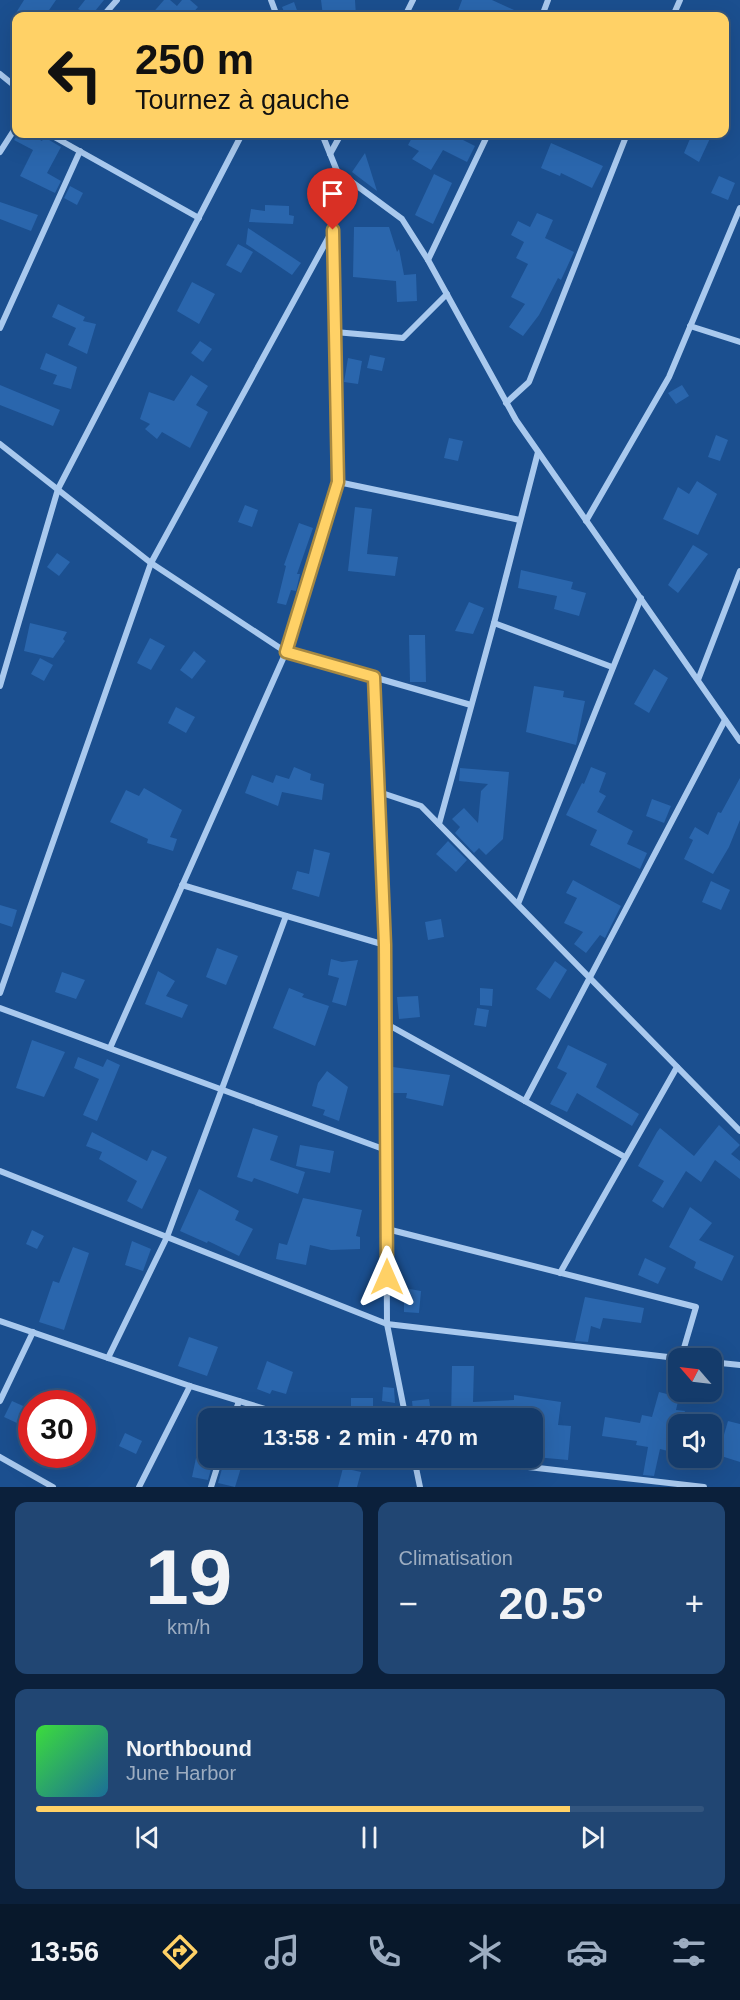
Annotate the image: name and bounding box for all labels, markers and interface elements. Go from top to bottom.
icon: left [36,36,114,114]
text: 250 m [135,36,254,83]
text: Tournez à gauche [135,85,350,115]
pin [307,168,358,230]
icon: arrive [316,177,349,210]
position arrow [355,1245,419,1309]
north arrow [668,1348,722,1402]
map controls [668,1348,722,1468]
speed limit sign: 30 [18,1390,96,1468]
button: sound [668,1414,722,1468]
text: 13:58 · 2 min · 470 m [263,1425,478,1450]
text: 19 [145,1533,232,1621]
text: Climatisation [399,1547,513,1569]
text: 20.5° [498,1578,604,1629]
text: − [399,1585,418,1622]
text: + [685,1585,704,1622]
text: km/h [167,1616,210,1638]
text: Northbound [126,1736,252,1761]
text: June Harbor [126,1762,236,1784]
icon: previous [131,1821,164,1854]
icon: pause [353,1821,386,1854]
icon: next [576,1821,609,1854]
icon: directions [159,1931,201,1973]
icon: music [261,1931,303,1973]
icon: phone [363,1931,405,1973]
icon: climate [464,1931,506,1973]
icon: car [566,1931,608,1973]
icon: filters [668,1931,710,1973]
text: 13:56 [30,1937,99,1967]

